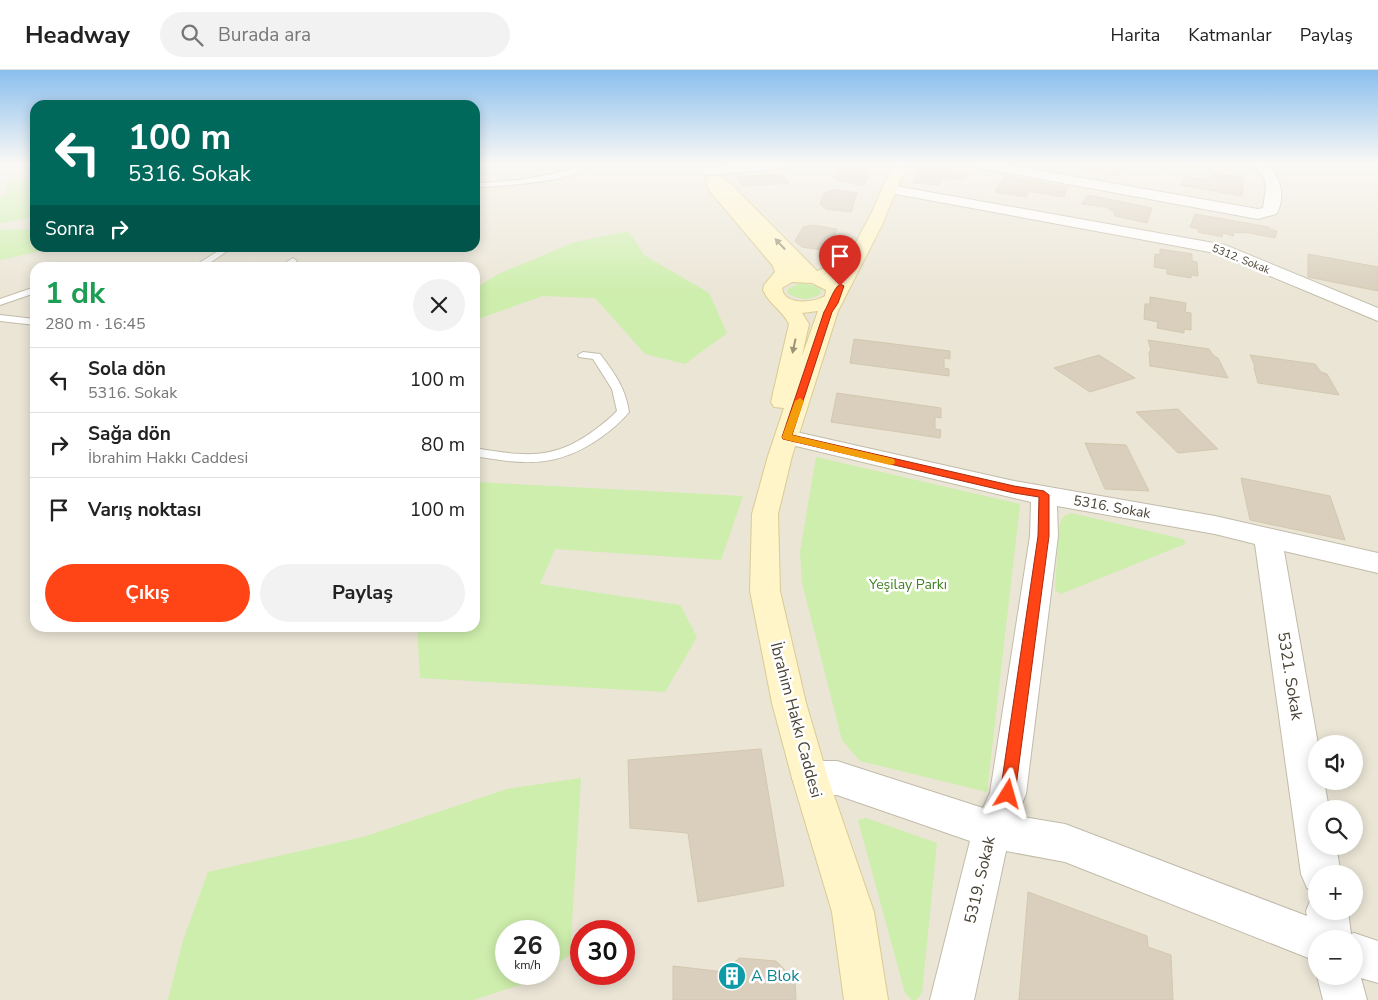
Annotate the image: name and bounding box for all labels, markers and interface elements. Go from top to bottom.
search box [160,12,510,57]
text: Headway [25,19,130,51]
icon: search [178,21,206,49]
text: Burada ara [218,22,311,48]
text: Harita [1111,23,1160,47]
text: Katmanlar [1188,23,1272,47]
text: Paylaş [1300,23,1353,47]
text: 100 m [128,114,231,161]
icon: left [45,120,110,185]
text: 5316. Sokak [128,159,251,189]
icon: right [105,215,133,243]
text: Sonra [45,216,95,242]
pin [819,235,861,286]
one-way arrow [774,239,786,251]
street label: 5312. Sokak [1210,241,1273,278]
icon: arrive [826,242,854,270]
text: 1 dk [45,273,105,314]
button: close [413,279,465,331]
text: 280 m · 16:45 [45,313,146,335]
one-way arrow [790,338,798,354]
text: Sola dön [88,356,166,382]
icon: left [45,366,73,394]
text: 100 m [410,367,465,393]
text: 5316. Sokak [88,382,177,404]
text: Sağa dön [88,421,171,447]
icon: right [45,431,73,459]
text: 80 m [421,432,465,458]
text: İbrahim Hakkı Caddesi [88,447,248,469]
street label: 5316. Sokak [1072,491,1153,523]
icon: arrive [45,496,73,524]
text: Varış noktası [88,497,201,523]
text: 100 m [410,497,465,523]
button: Çıkış [45,564,250,622]
button: Paylaş [260,564,465,622]
park label: Yeşilay Parkı [868,575,947,594]
street label: 5321. Sokak [1272,630,1308,723]
street label: İbrahim Hakkı Caddesi [765,640,827,800]
map controls [1308,735,1363,985]
button: sound [1308,735,1363,790]
position arrow [981,767,1033,819]
button: search [1308,800,1363,855]
street label: 5319. Sokak [959,833,1001,926]
button: + [1308,865,1363,920]
speed limit sign: 30 [570,920,635,985]
text: 26 [512,929,543,963]
button: − [1308,930,1363,985]
text: km/h [514,957,541,973]
building icon: A Blok [717,961,747,991]
place label: A Blok [751,965,800,987]

